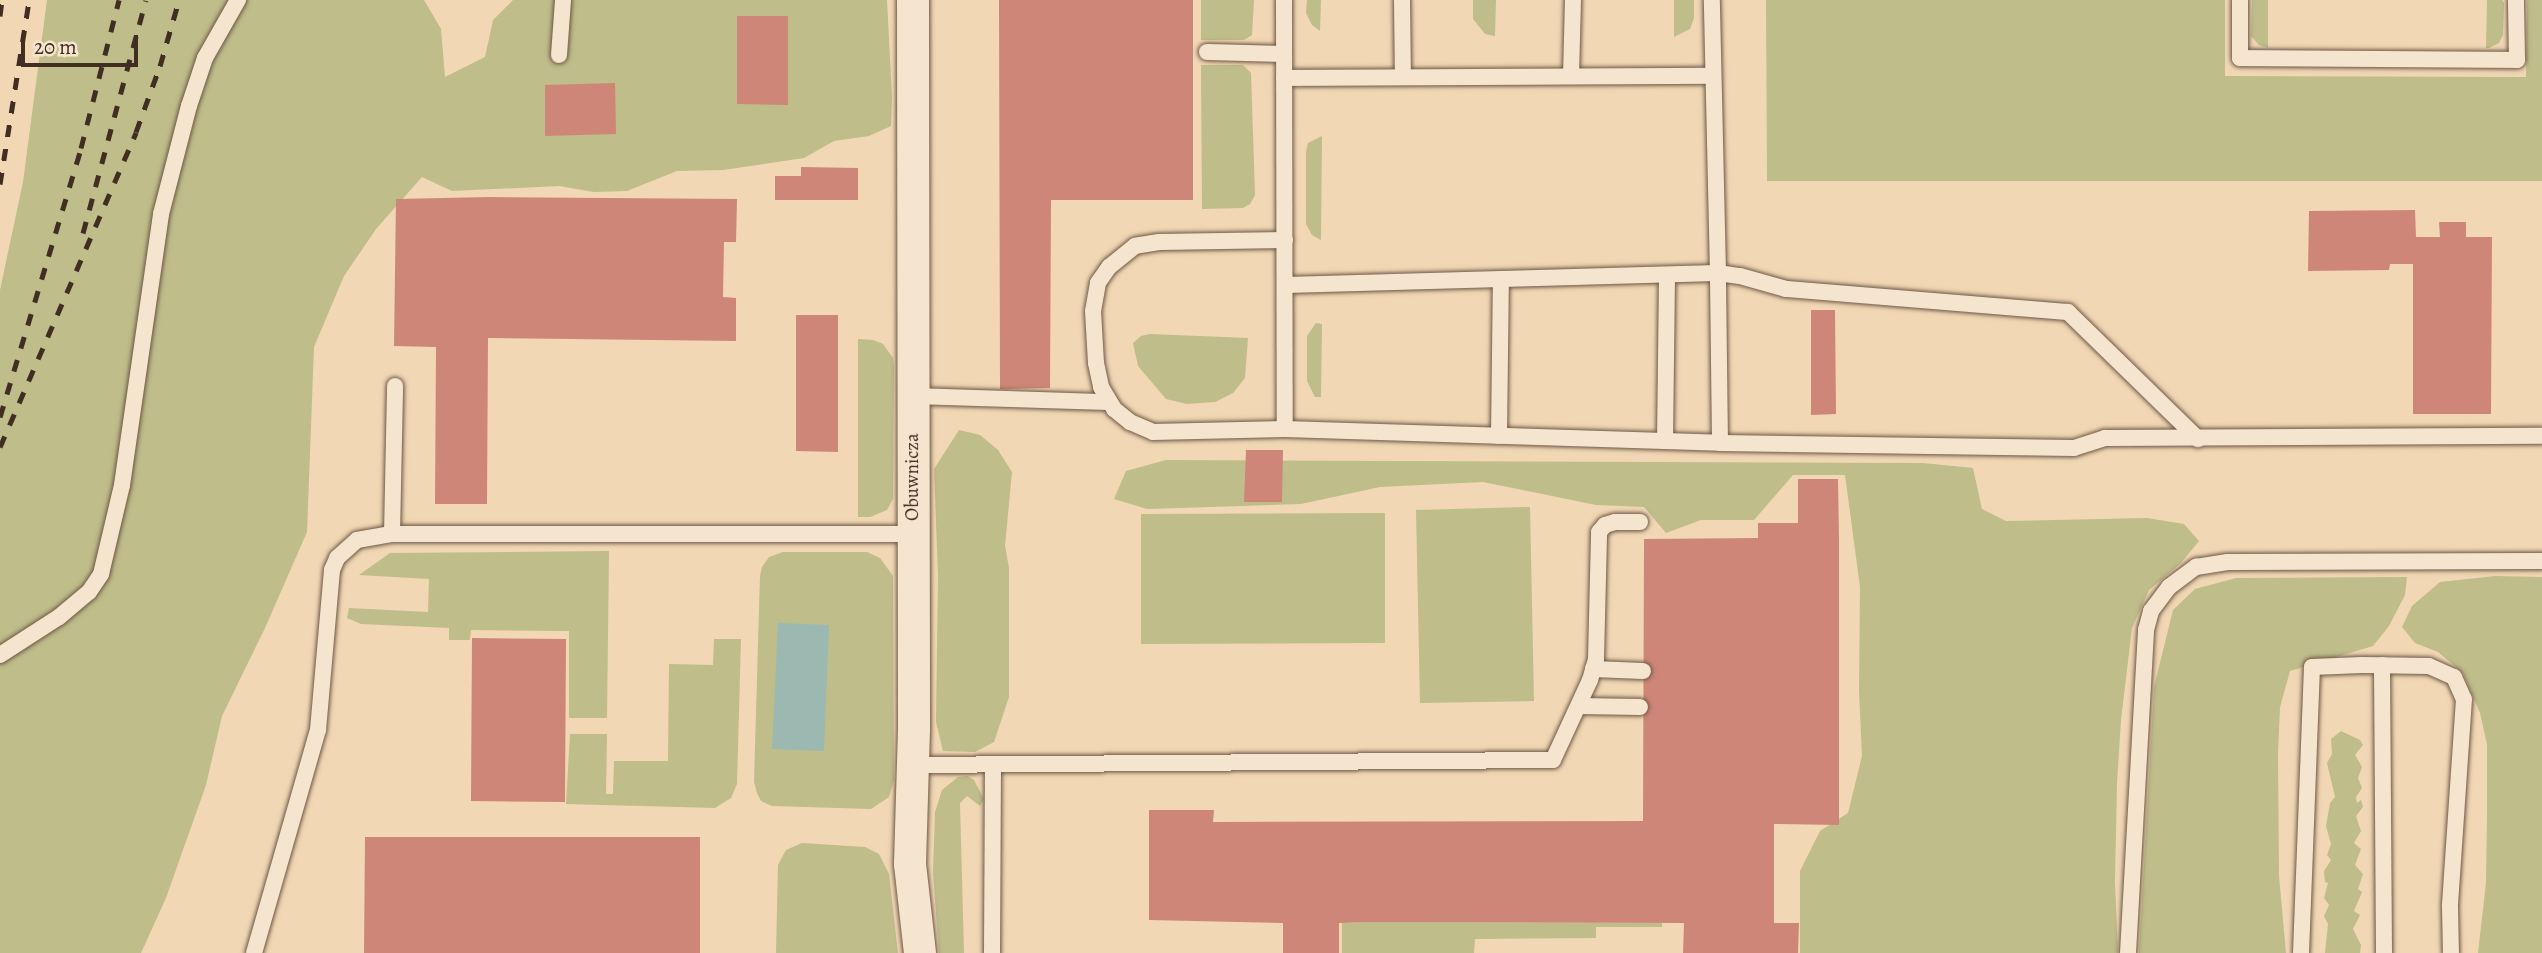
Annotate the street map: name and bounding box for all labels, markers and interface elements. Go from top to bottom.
scale bar [24,21,142,65]
text: 20 m [34,33,77,61]
street label: Obuwnicza [902,433,924,521]

